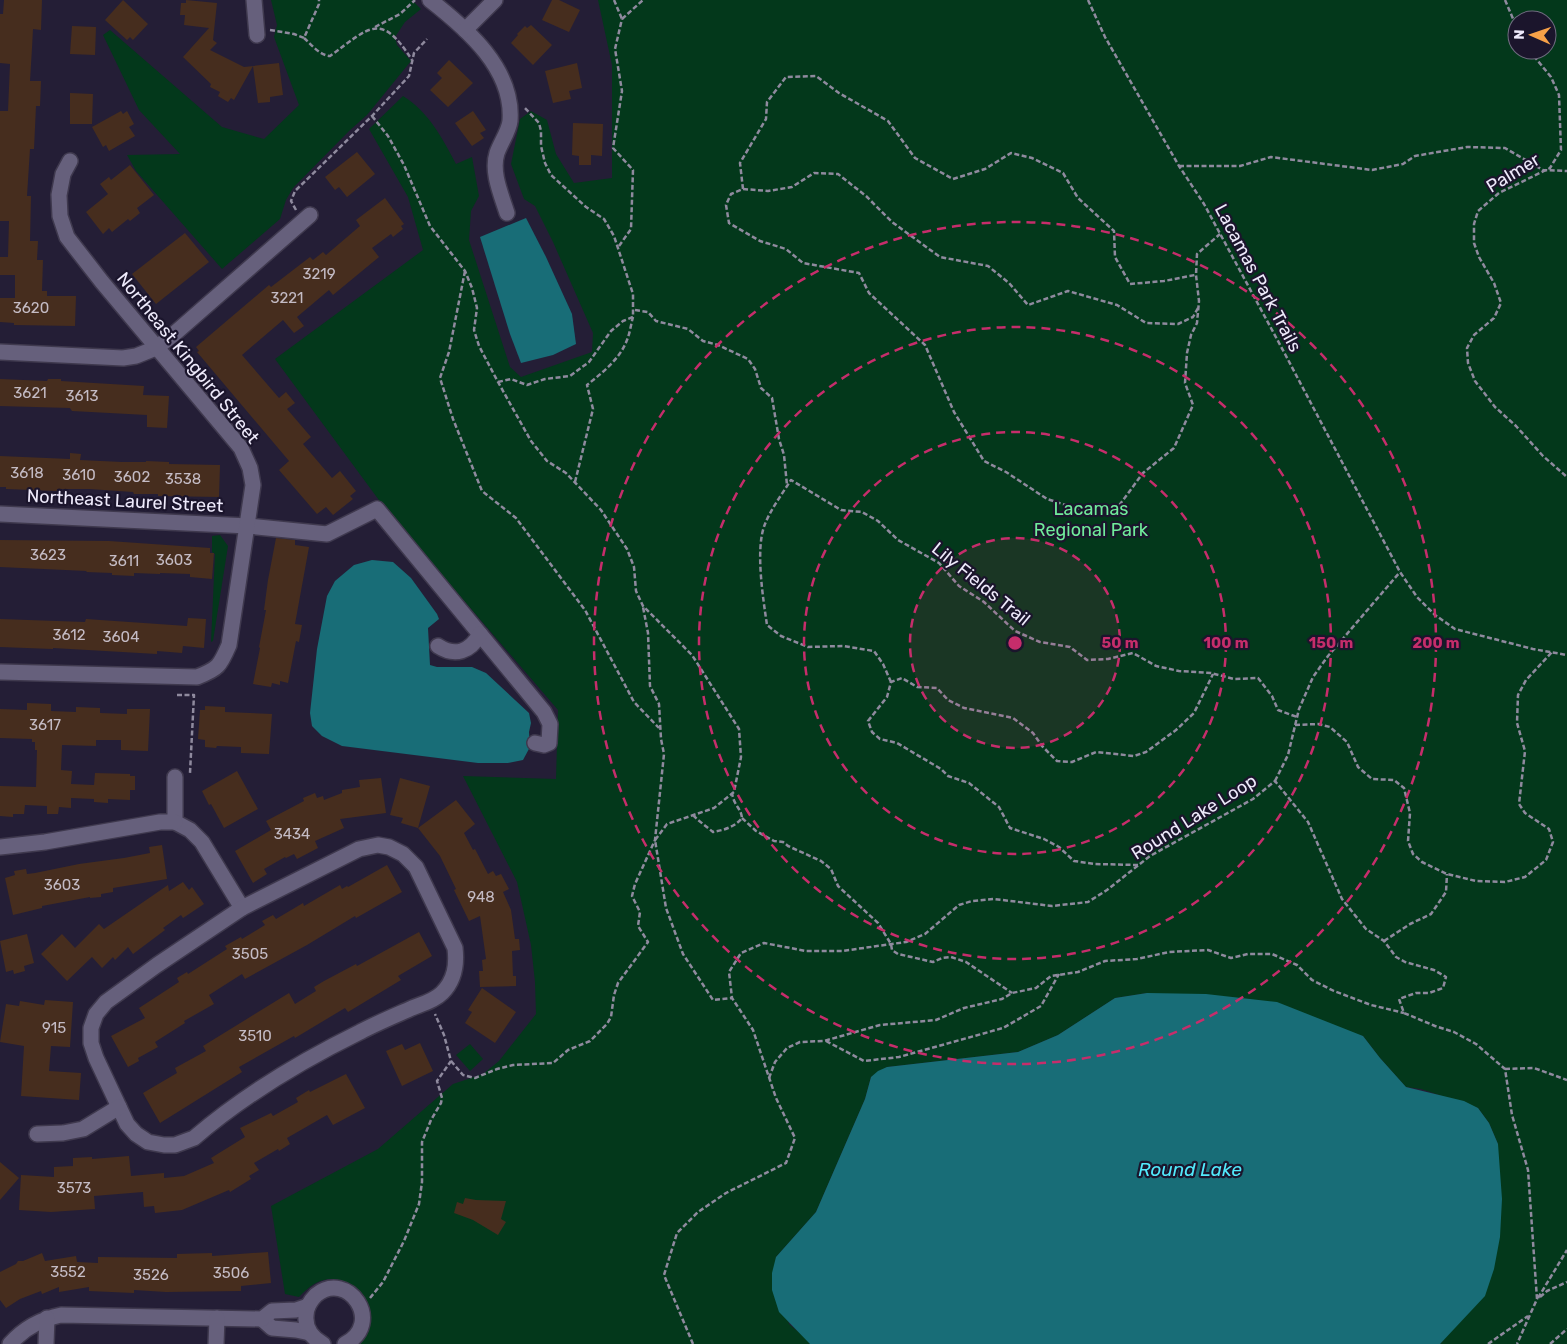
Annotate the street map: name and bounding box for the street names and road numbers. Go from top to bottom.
street label: Palmer [1482,148,1544,198]
street label: Lacamas Park Trails [1210,200,1306,356]
street label: Northeast Kingbird Street [112,268,264,448]
street label: Northeast Laurel Street [26,485,224,517]
street label: Lily Fields Trail [927,538,1035,630]
street label: Round Lake Loop [1127,770,1261,864]

